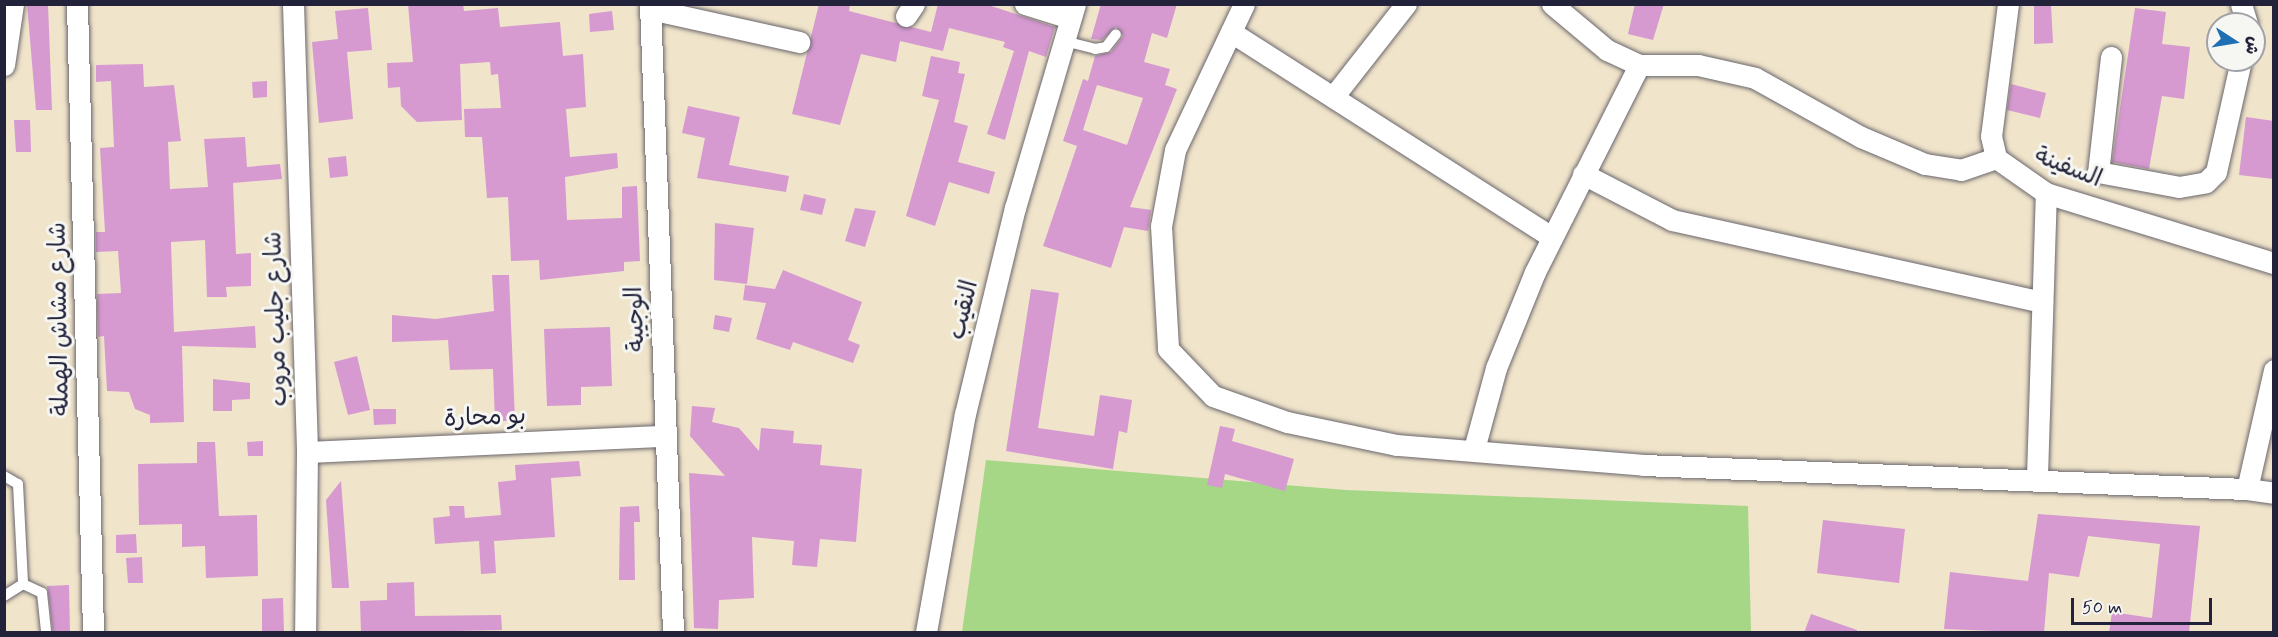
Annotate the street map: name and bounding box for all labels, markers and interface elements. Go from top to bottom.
north arrow [2206,12,2266,72]
text: ش [2240,35,2264,56]
street label: السفينة [2030,142,2106,194]
street label: شارع مشاش الهملة [44,222,76,416]
street label: شارع جليب مروب [260,231,294,407]
street label: النقيب [943,277,985,343]
street label: الوجيبة [620,286,652,352]
street label: بو محارة [444,402,526,434]
scale bar [2074,586,2215,624]
text: 50 m [2082,596,2122,620]

